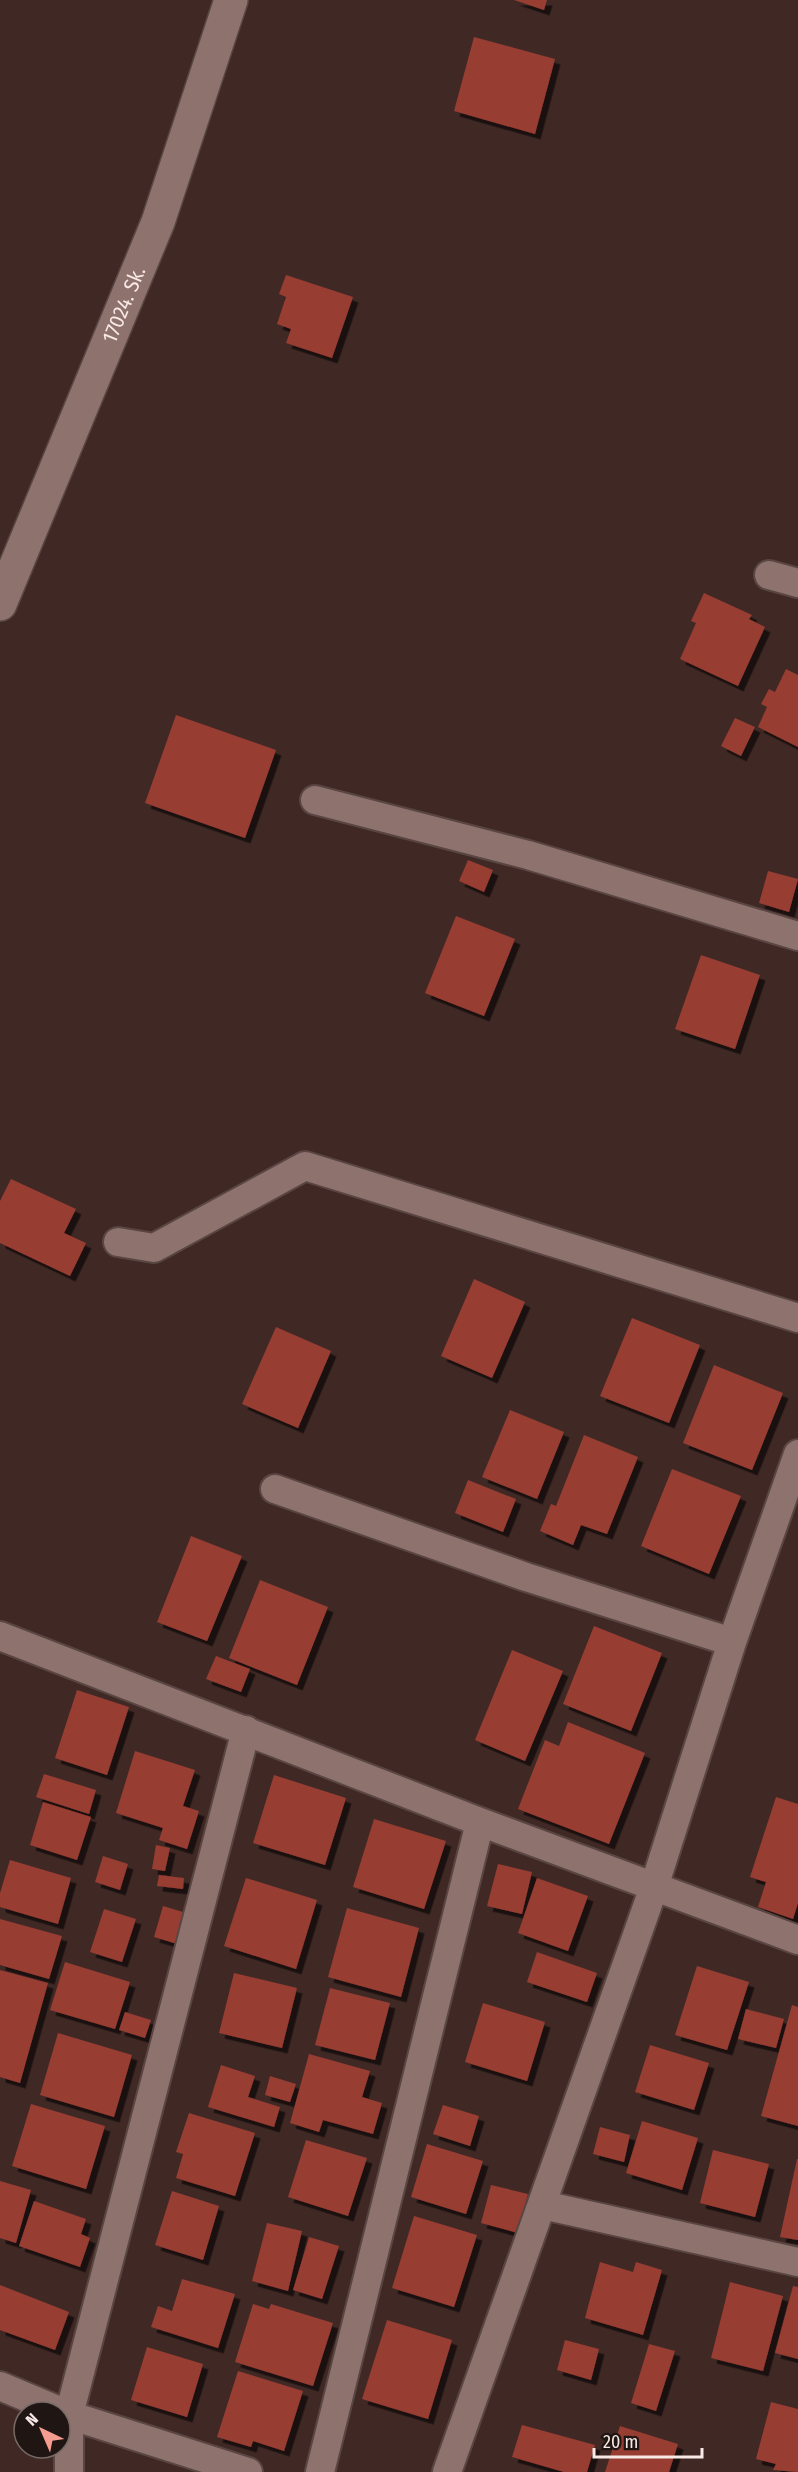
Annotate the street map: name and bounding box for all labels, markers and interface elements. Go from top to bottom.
street label: 17024. Sk. [96,263,151,347]
north arrow [12,2400,72,2460]
text: N [22,2409,42,2430]
scale bar [594,2421,702,2459]
text: 20 m [603,2431,638,2453]

